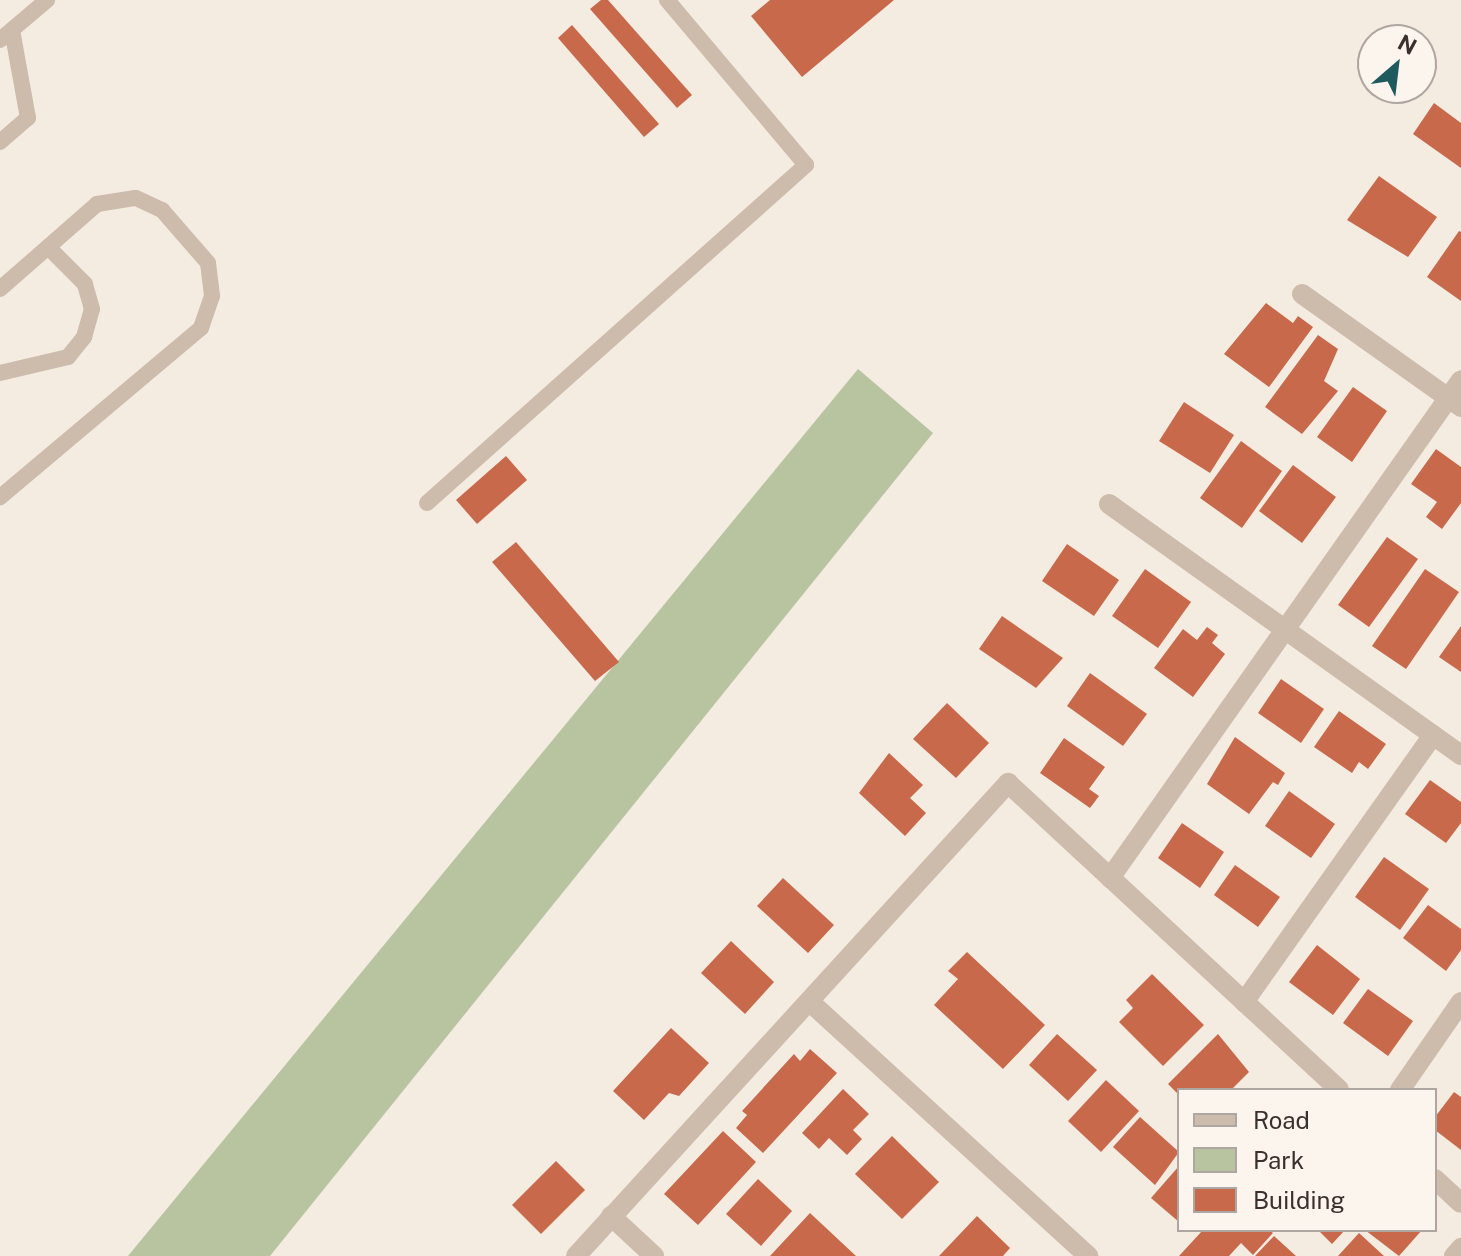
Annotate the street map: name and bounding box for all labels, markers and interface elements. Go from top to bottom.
north arrow [1357,24,1437,104]
text: N [1394,29,1421,60]
legend [1177,1088,1437,1232]
text: Road [1253,1106,1310,1134]
text: Park [1253,1146,1304,1174]
text: Building [1253,1186,1345,1214]

